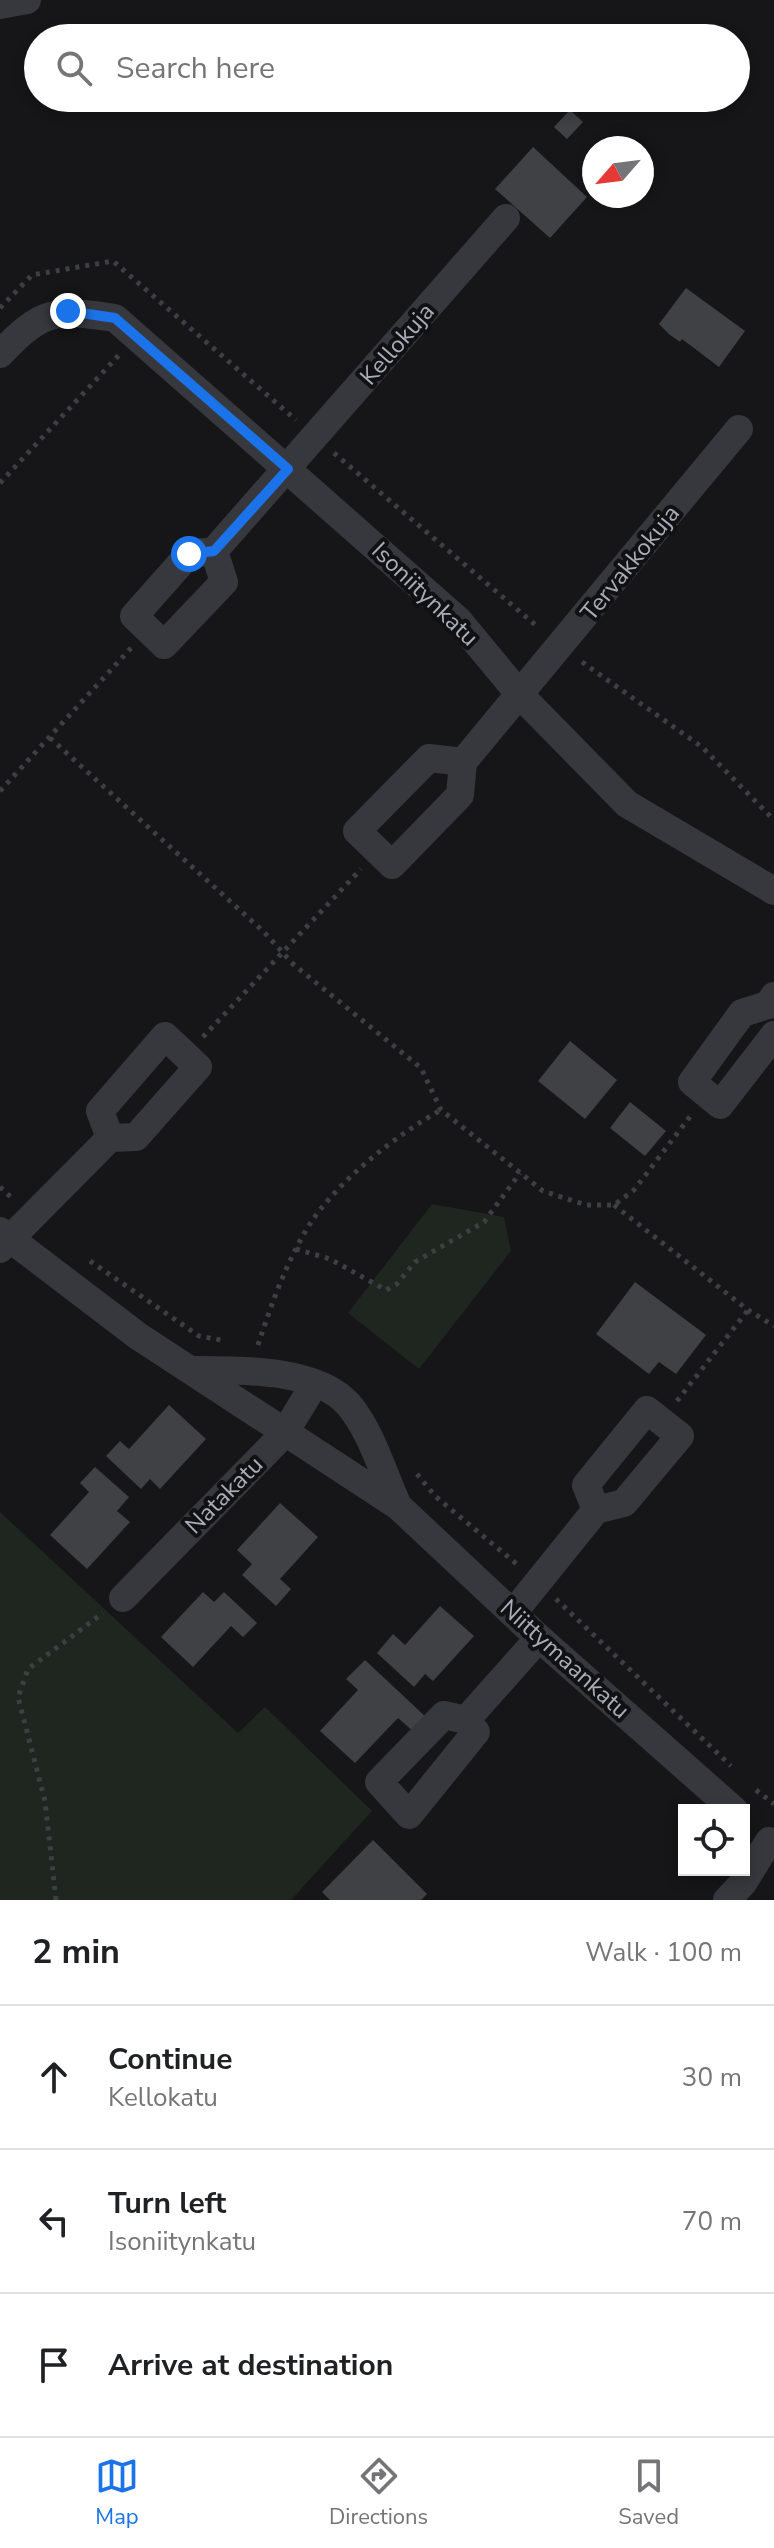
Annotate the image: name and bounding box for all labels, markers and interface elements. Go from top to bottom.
search box [24,24,750,112]
icon: search [52,46,96,90]
text: Search here [116,48,275,89]
north arrow [582,136,654,208]
route end [50,293,86,329]
street label: Kellokuja [353,296,441,392]
street label: Tervakkokuja [573,498,687,628]
street label: Isoniitynkatu [365,535,485,653]
route start [171,536,207,572]
street label: Natakatu [178,1449,270,1541]
street label: Niittymaankatu [493,1592,637,1726]
map controls [678,1804,750,1876]
button: locate [678,1804,750,1876]
text: 2 min [32,1929,120,1975]
text: Walk · 100 m [585,1935,742,1970]
text: Continue [108,2039,233,2080]
icon: ahead [32,2055,76,2099]
text: 30 m [682,2060,742,2095]
text: Kellokatu [108,2080,218,2115]
text: Turn left [108,2183,226,2224]
icon: left [32,2199,76,2243]
text: 70 m [682,2204,742,2239]
text: Isoniitynkatu [108,2224,256,2259]
icon: arrive [32,2343,76,2387]
text: Arrive at destination [108,2345,393,2386]
tab: Map [95,2454,139,2532]
tab: Directions [329,2454,428,2532]
tab: Saved [618,2454,679,2532]

